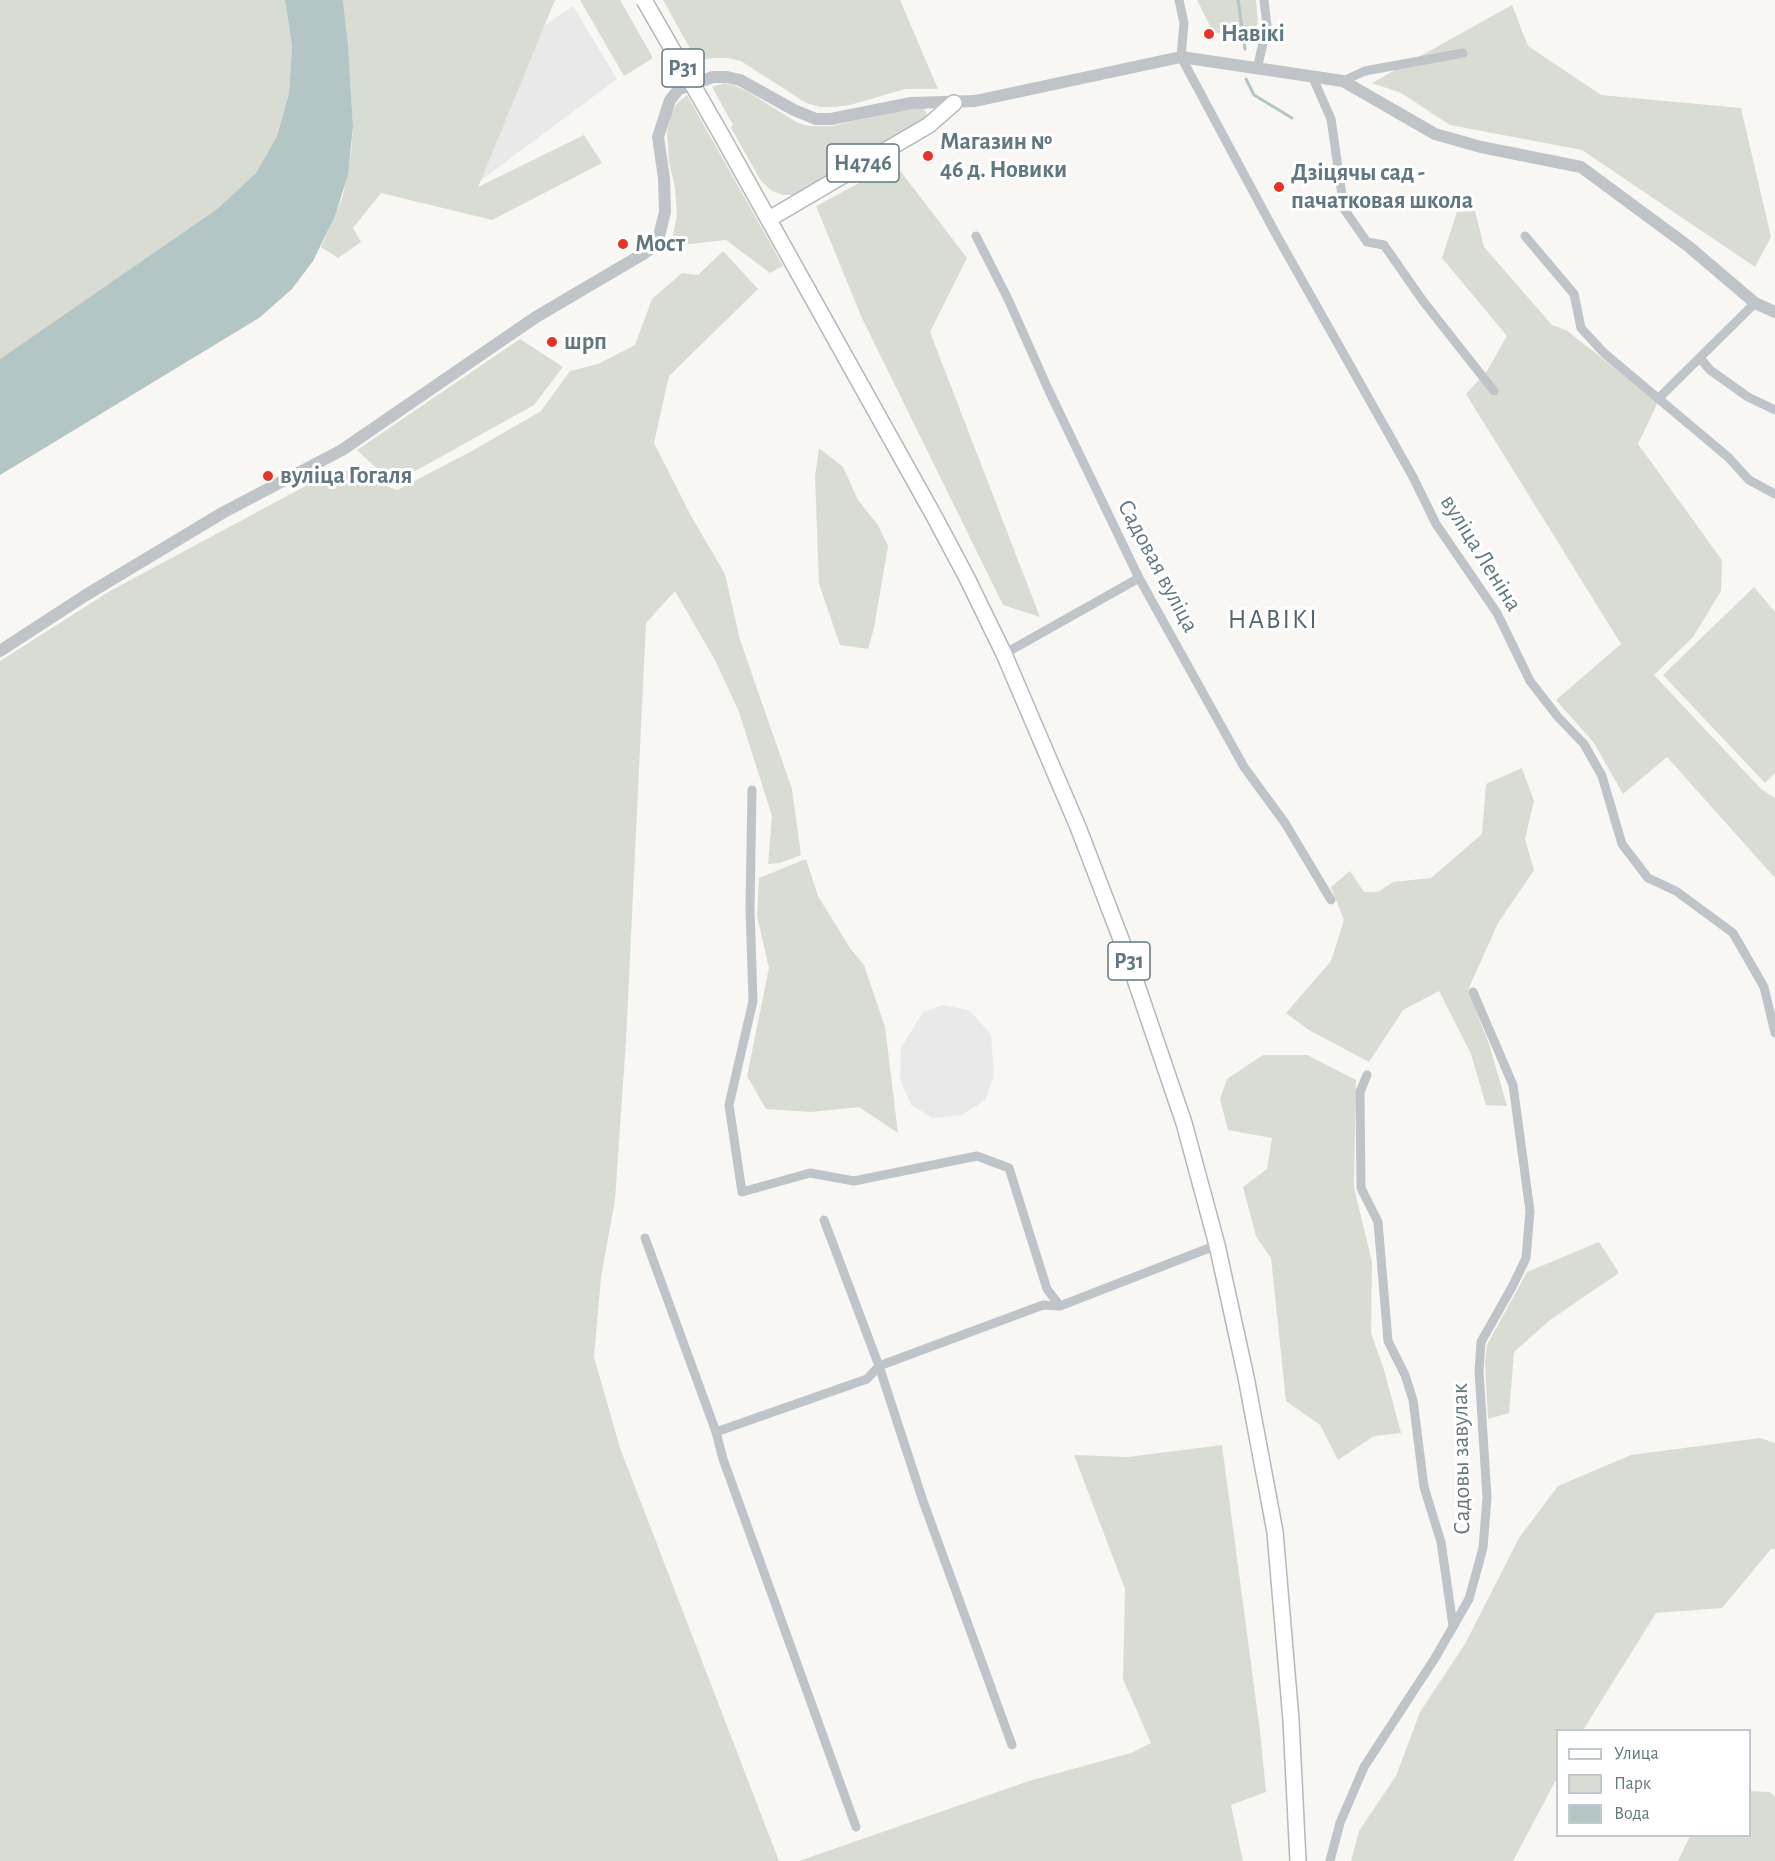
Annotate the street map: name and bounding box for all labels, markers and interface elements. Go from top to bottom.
place label: Навікі [1221,20,1285,48]
marker: Навікі [1202,27,1216,41]
road number: Р31 [662,49,704,87]
place label: Магазин № 46 д. Новики [940,128,1067,184]
road number: Н4746 [827,144,899,182]
marker: Магазин № 46 д. Новики [921,149,935,163]
place label: Дзіцячы сад - пачатковая школа [1291,159,1473,215]
marker: Дзіцячы сад - пачатковая школа [1272,180,1286,194]
place label: Мост [635,230,685,258]
marker: Мост [616,237,630,251]
place label: шрп [564,328,607,356]
marker: шрп [545,335,559,349]
place label: вуліца Гогаля [280,462,412,490]
marker: вуліца Гогаля [261,469,275,483]
street label: вуліца Леніна [1434,489,1528,617]
street label: Садовая вуліца [1111,495,1205,637]
district label: НАВІКІ [1228,604,1318,636]
road number: Р31 [1108,942,1150,980]
street label: Садовы завулак [1445,1383,1477,1535]
legend [1556,1729,1751,1837]
text: Улица [1614,1745,1659,1763]
text: Парк [1614,1775,1651,1793]
text: Вода [1614,1805,1650,1823]

